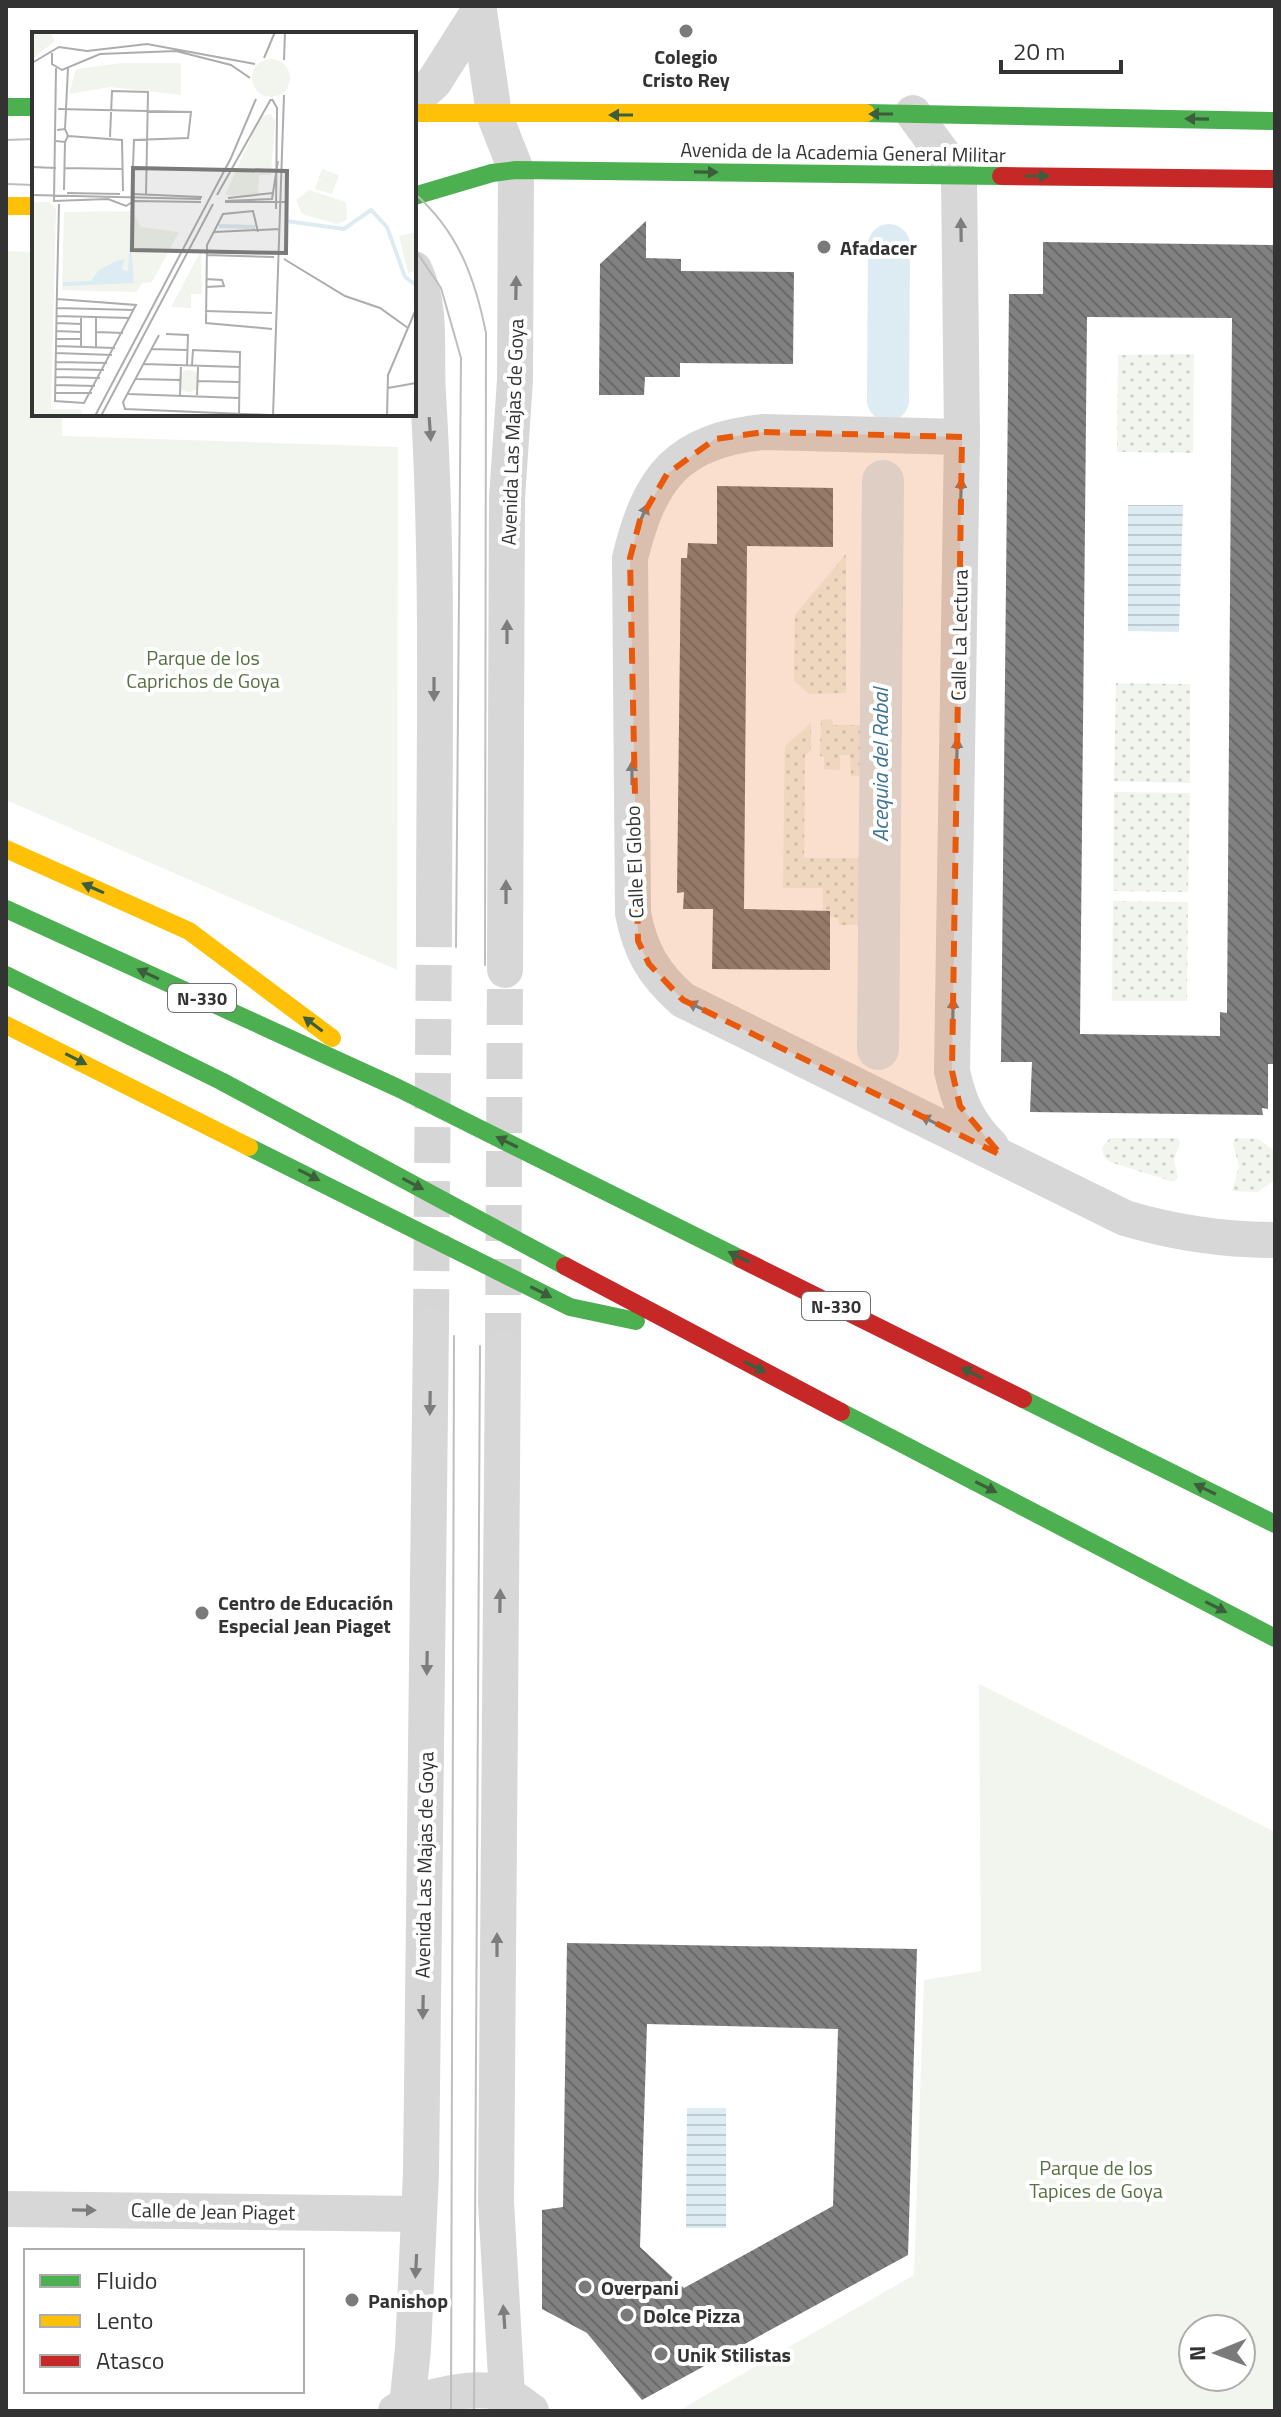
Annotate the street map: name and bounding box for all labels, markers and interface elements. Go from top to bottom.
marker: Colegio Cristo Rey [677,22,695,40]
scale bar [1001,24,1121,74]
inset map [32,32,416,416]
text: 20 m [1013,33,1065,69]
place label: Colegio Cristo Rey [642,41,730,95]
one-way arrow [868,108,893,120]
one-way arrow [608,109,633,121]
one-way arrow [1184,113,1209,126]
street label: Avenida de la Academia General Militar [680,134,1006,170]
one-way arrow [694,166,719,179]
one-way arrow [1025,170,1050,182]
one-way arrow [955,217,967,242]
place label: Afadacer [840,232,917,263]
marker: Afadacer [815,238,833,256]
one-way arrow [510,275,523,300]
street label: Avenida Las Majas de Goya [493,318,531,546]
one-way arrow [424,417,437,442]
one-way arrow [955,477,967,502]
one-way arrow [637,503,650,526]
street label: Calle La Lectura [942,569,976,701]
one-way arrow [501,619,513,644]
park label: Parque de los Caprichos de Goya [126,642,280,696]
one-way arrow [428,677,440,702]
water label: Acequia del Rabal [863,686,897,842]
one-way arrow [951,737,963,762]
one-way arrow [626,760,638,785]
street label: Calle El Globo [617,805,651,919]
one-way arrow [500,879,512,904]
one-way arrow [81,881,105,895]
one-way arrow [137,967,160,981]
road number: N-330 [168,984,236,1012]
one-way arrow [947,997,959,1022]
one-way arrow [686,1000,709,1013]
one-way arrow [302,1016,324,1032]
one-way arrow [65,1052,88,1066]
one-way arrow [920,1114,943,1127]
one-way arrow [495,1135,518,1149]
one-way arrow [297,1169,320,1182]
one-way arrow [401,1177,424,1191]
one-way arrow [728,1251,751,1264]
one-way arrow [530,1285,553,1299]
road number: N-330 [802,1292,870,1320]
one-way arrow [744,1361,767,1374]
one-way arrow [961,1366,984,1380]
one-way arrow [423,1391,436,1416]
one-way arrow [974,1481,997,1494]
one-way arrow [1194,1482,1217,1496]
place label: Centro de Educación Especial Jean Piaget [218,1587,393,1641]
one-way arrow [494,1588,507,1613]
one-way arrow [1205,1601,1228,1614]
marker: Centro de Educación Especial Jean Piaget [193,1604,211,1622]
one-way arrow [420,1651,433,1676]
street label: Avenida Las Majas de Goya [407,1751,441,1979]
one-way arrow [491,1932,503,1957]
one-way arrow [416,1995,429,2020]
park label: Parque de los Tapices de Goya [1029,2152,1163,2206]
street label: Calle de Jean Piaget [131,2194,295,2228]
one-way arrow [72,2204,97,2216]
legend [24,2249,304,2393]
one-way arrow [410,2254,423,2279]
text: Fluido [96,2262,158,2298]
place label: Overpani [601,2272,679,2303]
marker: Overpani [576,2278,594,2296]
place label: Panishop [368,2285,448,2316]
marker: Panishop [343,2291,361,2309]
place label: Dolce Pizza [643,2300,741,2331]
text: Lento [96,2302,153,2338]
one-way arrow [497,2304,510,2329]
marker: Dolce Pizza [618,2306,636,2324]
north arrow [1177,2313,1257,2393]
place label: Unik Stilistas [677,2339,791,2370]
text: Atasco [96,2342,165,2378]
marker: Unik Stilistas [652,2345,670,2363]
text: N [1180,2345,1214,2361]

